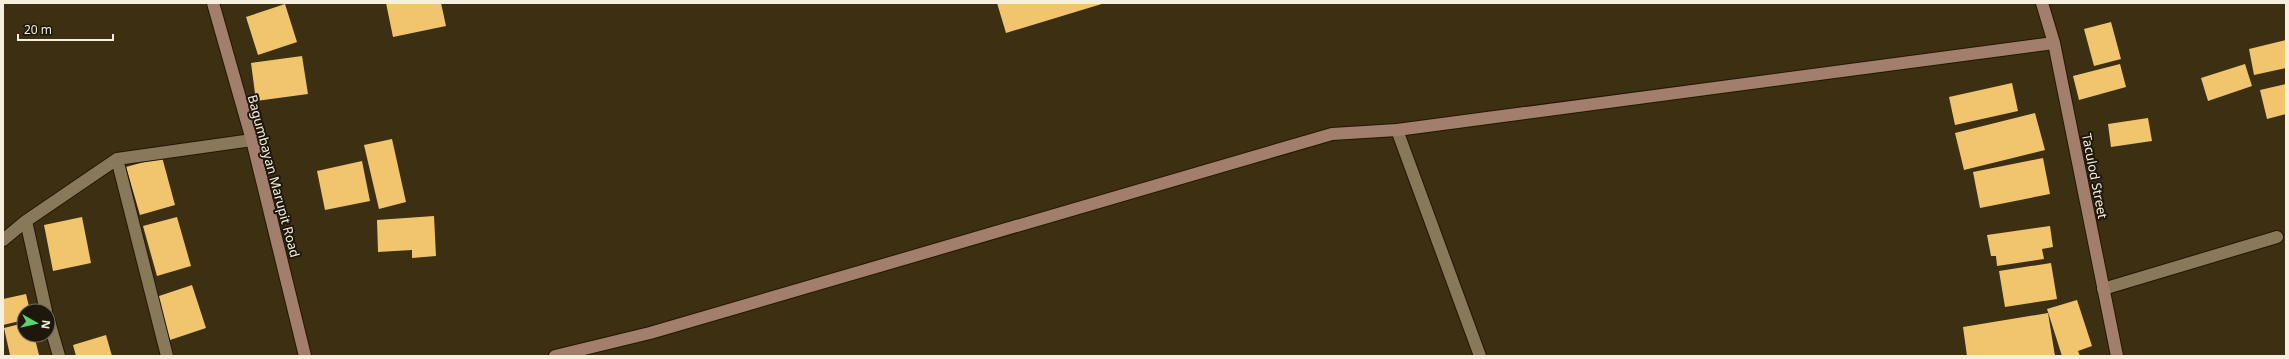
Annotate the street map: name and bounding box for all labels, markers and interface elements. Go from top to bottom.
scale bar [18,16,113,42]
text: 20 m [24,21,52,38]
street label: Bagumbayan Marupit Road [244,93,304,259]
street label: Taculod Street [2078,132,2112,221]
north arrow [16,303,56,343]
text: N [38,319,54,330]

